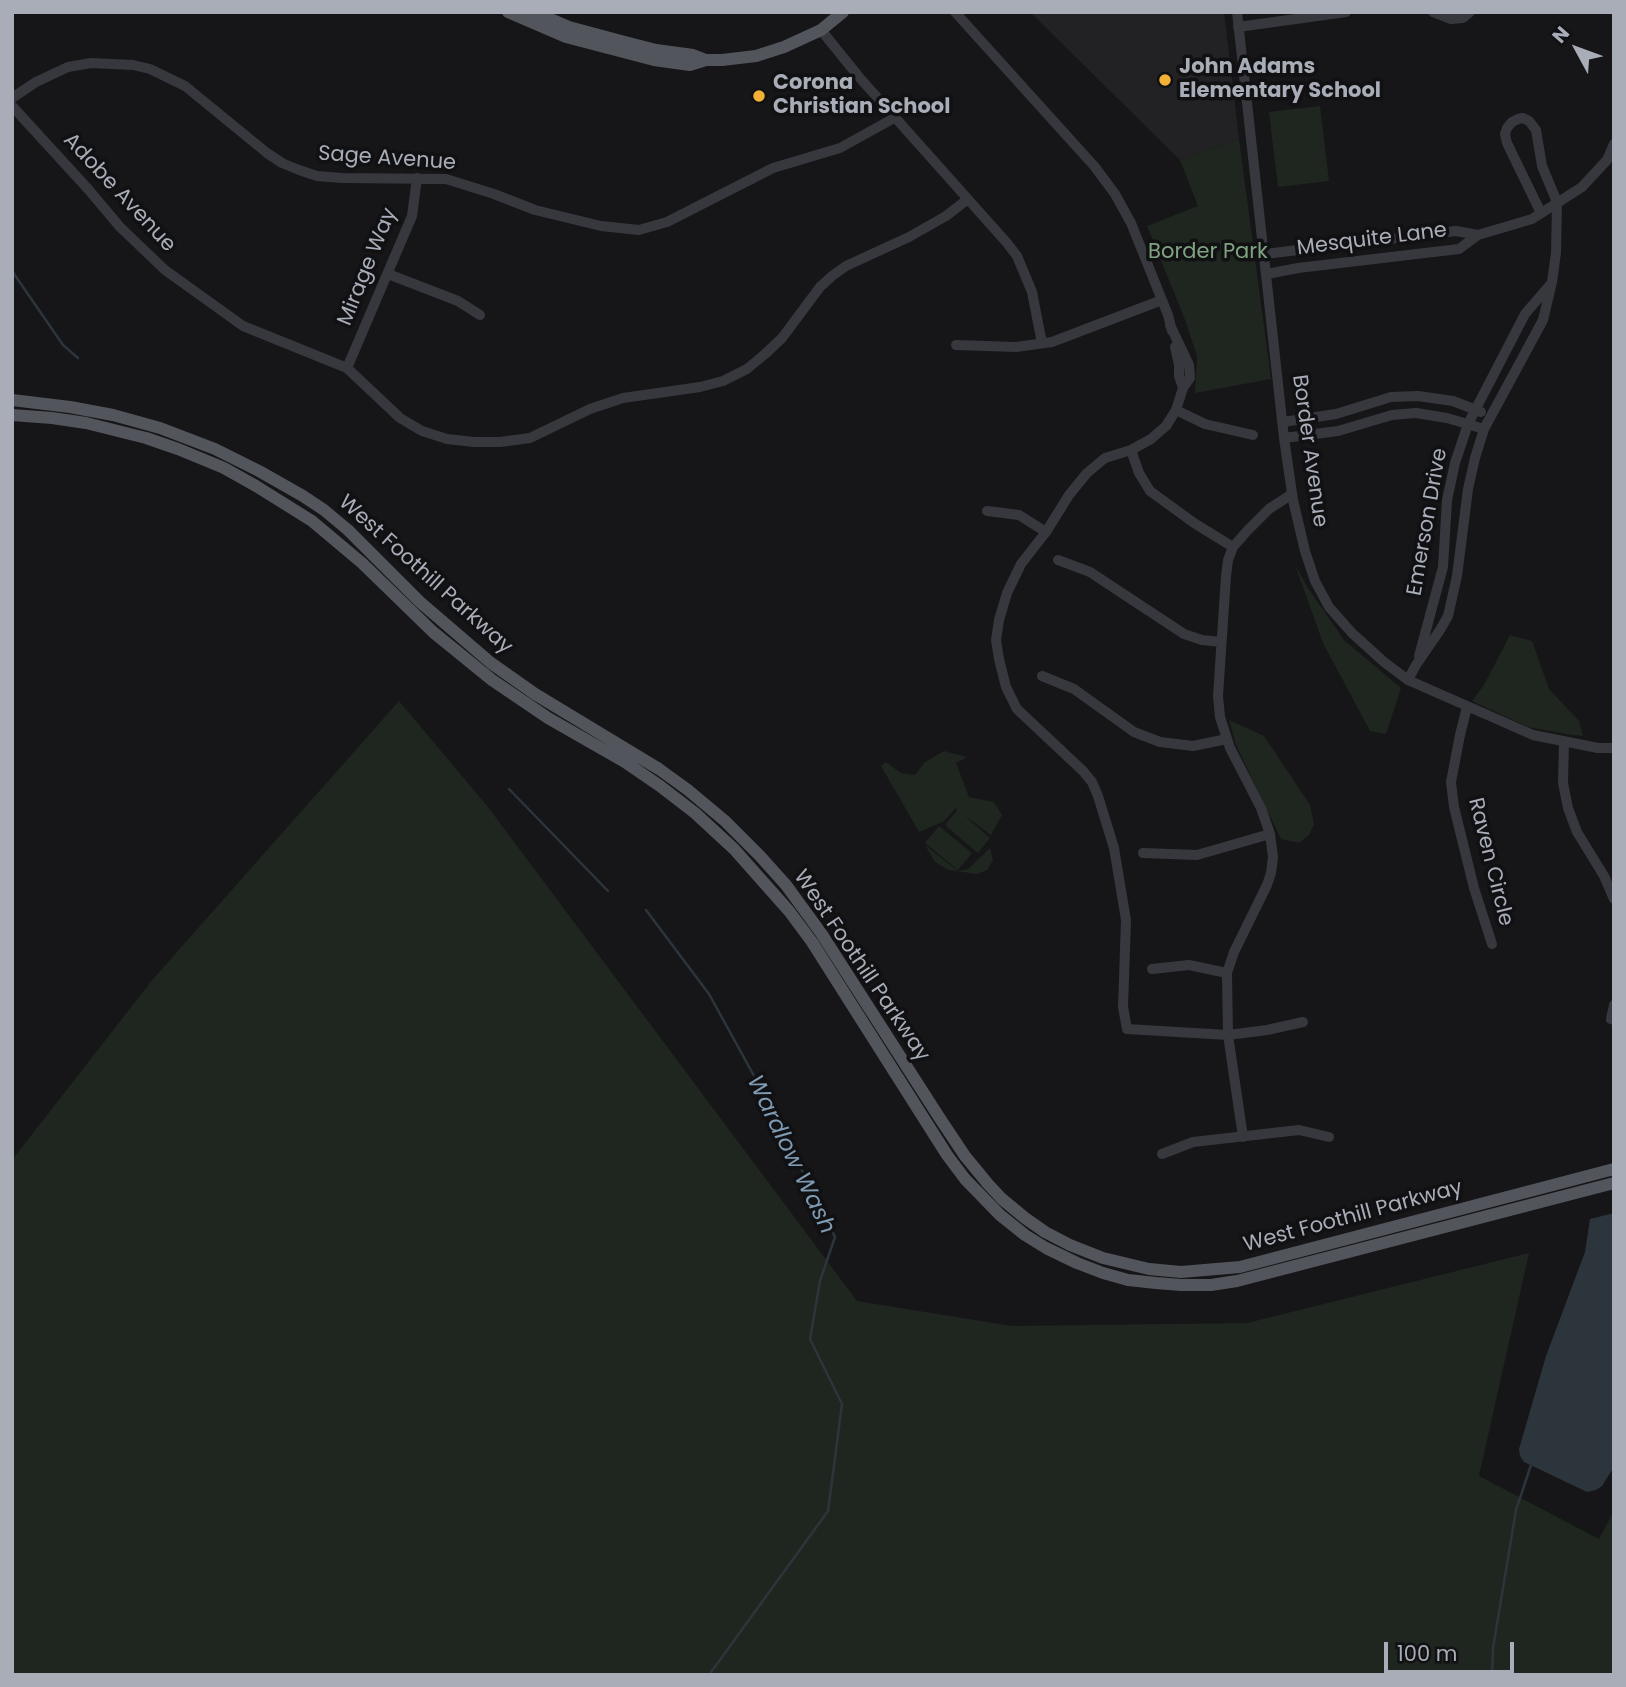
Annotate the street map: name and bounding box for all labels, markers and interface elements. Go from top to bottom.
north arrow [1542,14,1612,84]
text: N [1546,21,1576,49]
place label: John Adams Elementary School [1179,55,1381,105]
place label: Corona Christian School [773,71,950,121]
marker: John Adams Elementary School [1157,72,1173,88]
marker: Corona Christian School [751,88,767,104]
street label: Adobe Avenue [57,128,181,258]
street label: Sage Avenue [317,142,457,176]
street label: Mirage Way [333,205,403,329]
street label: Mesquite Lane [1296,218,1448,262]
park label: Border Park [1148,240,1268,266]
street label: Border Avenue [1286,373,1332,529]
street label: Emerson Drive [1403,446,1453,598]
street label: West Foothill Parkway [333,490,517,660]
street label: Raven Circle [1462,795,1518,929]
street label: West Foothill Parkway [787,865,935,1067]
water label: Wardlow Wash [740,1071,840,1239]
street label: West Foothill Parkway [1241,1176,1465,1258]
scale bar [1388,1628,1518,1672]
text: 100 m [1397,1639,1457,1668]

